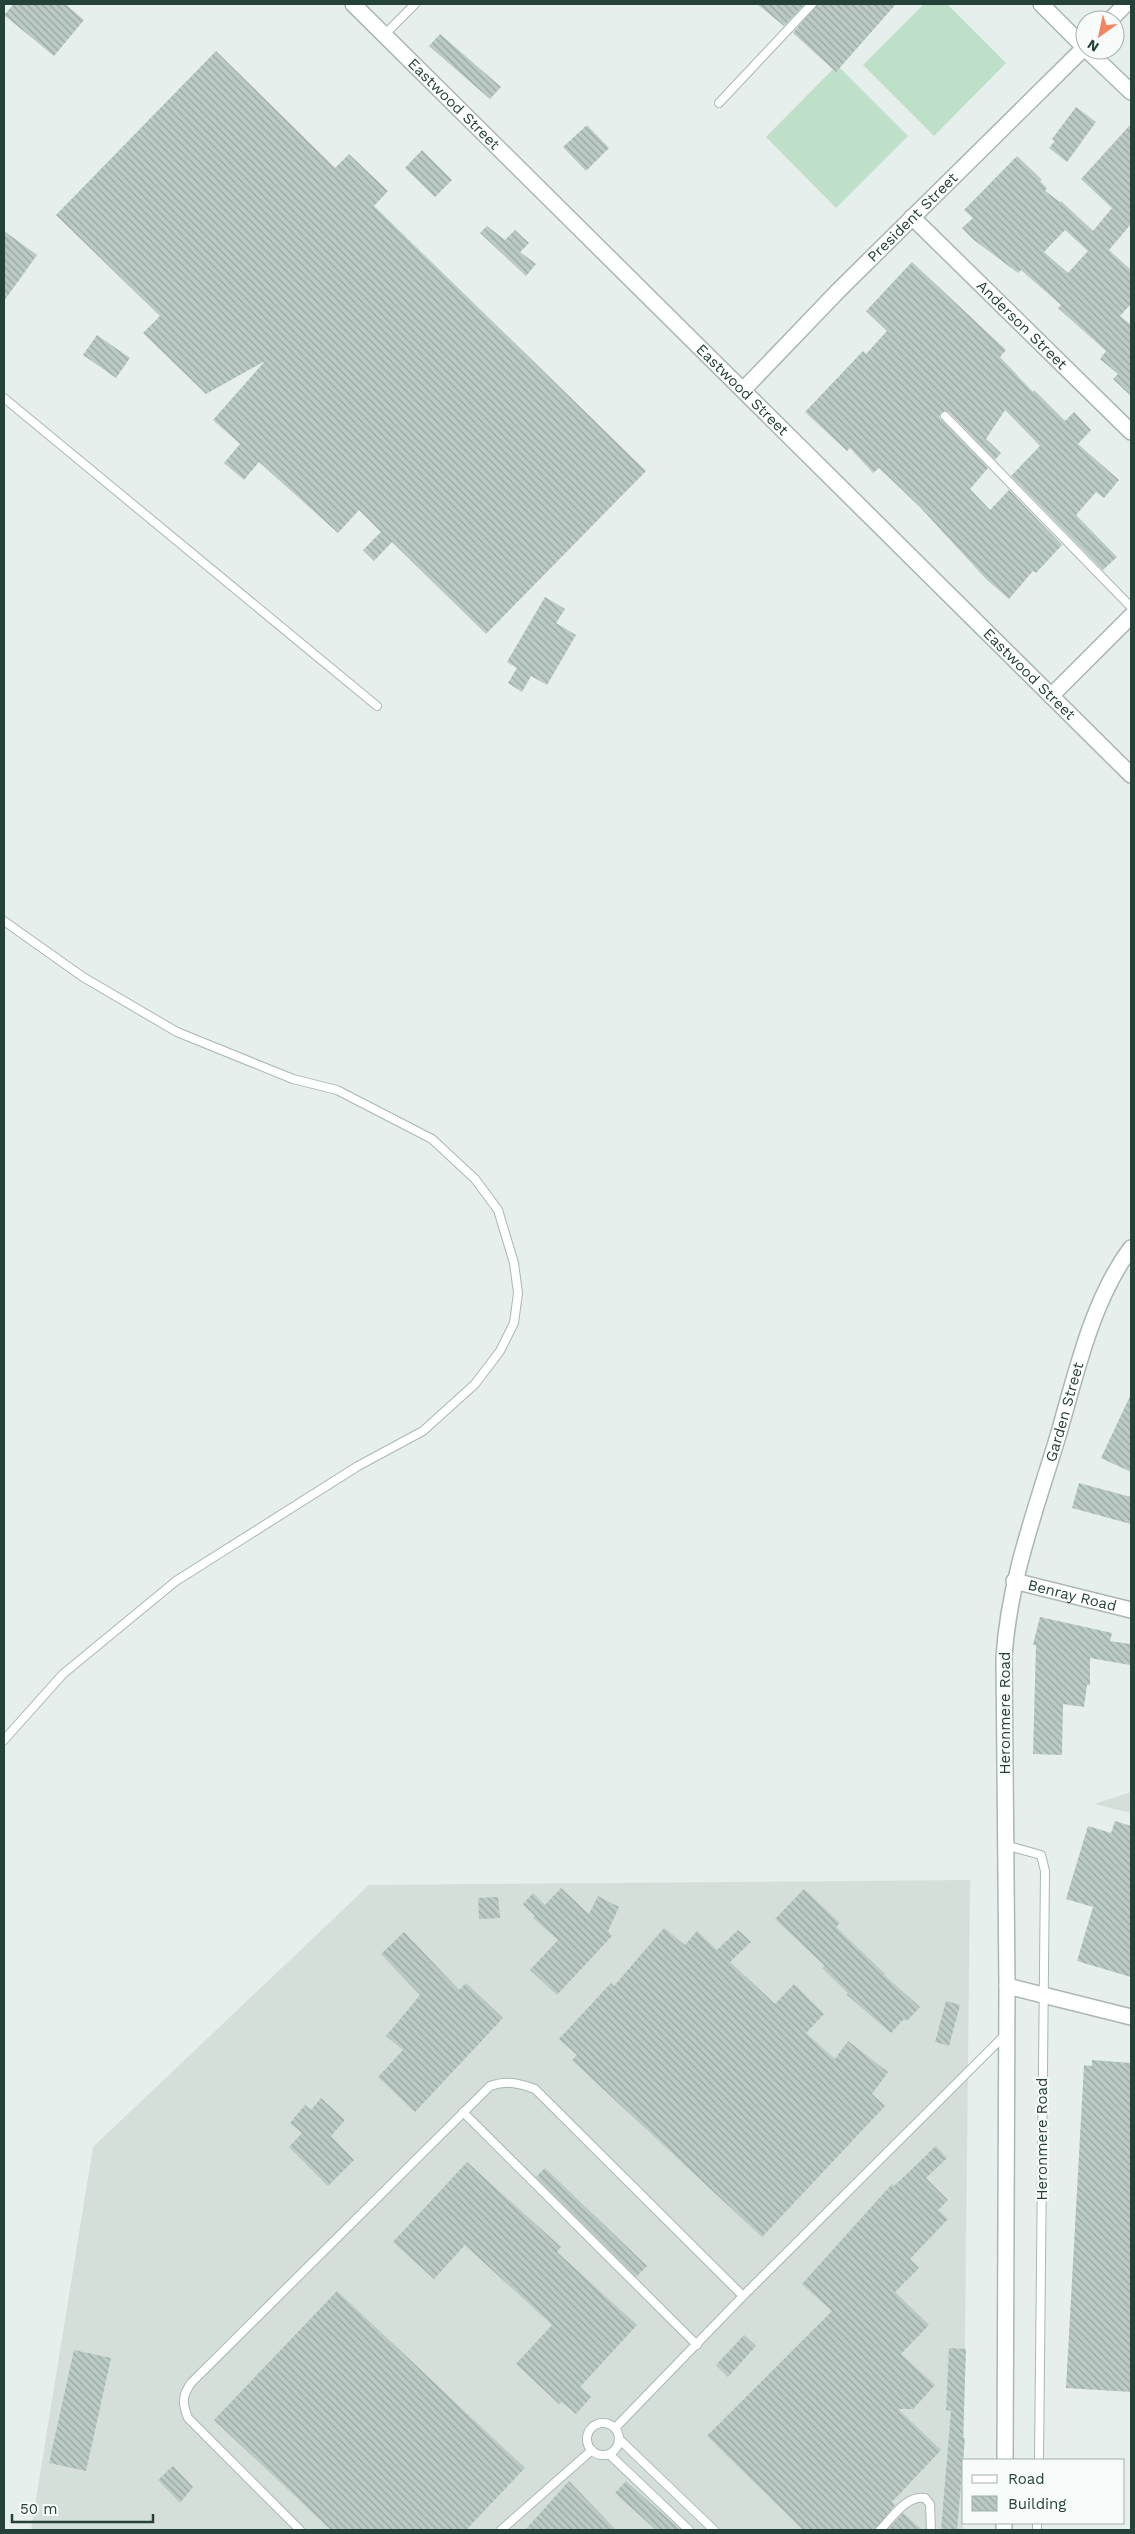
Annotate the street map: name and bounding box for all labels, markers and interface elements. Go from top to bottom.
north arrow [1075,10,1125,60]
text: N [1084,36,1102,55]
street label: Eastwood Street [404,54,504,154]
street label: President Street [864,168,962,266]
street label: Anderson Street [973,277,1071,374]
street label: Eastwood Street [692,340,793,440]
street label: Eastwood Street [979,625,1079,724]
street label: Garden Street [1042,1359,1088,1464]
street label: Benray Road [1026,1576,1119,1615]
street label: Heronmere Road [996,1652,1014,1774]
street label: Heronmere Road [1033,2078,1051,2200]
legend [962,2459,1125,2524]
text: Road [1008,2470,1045,2488]
scale bar [12,2492,154,2524]
text: Building [1008,2495,1066,2513]
text: 50 m [20,2500,57,2518]

